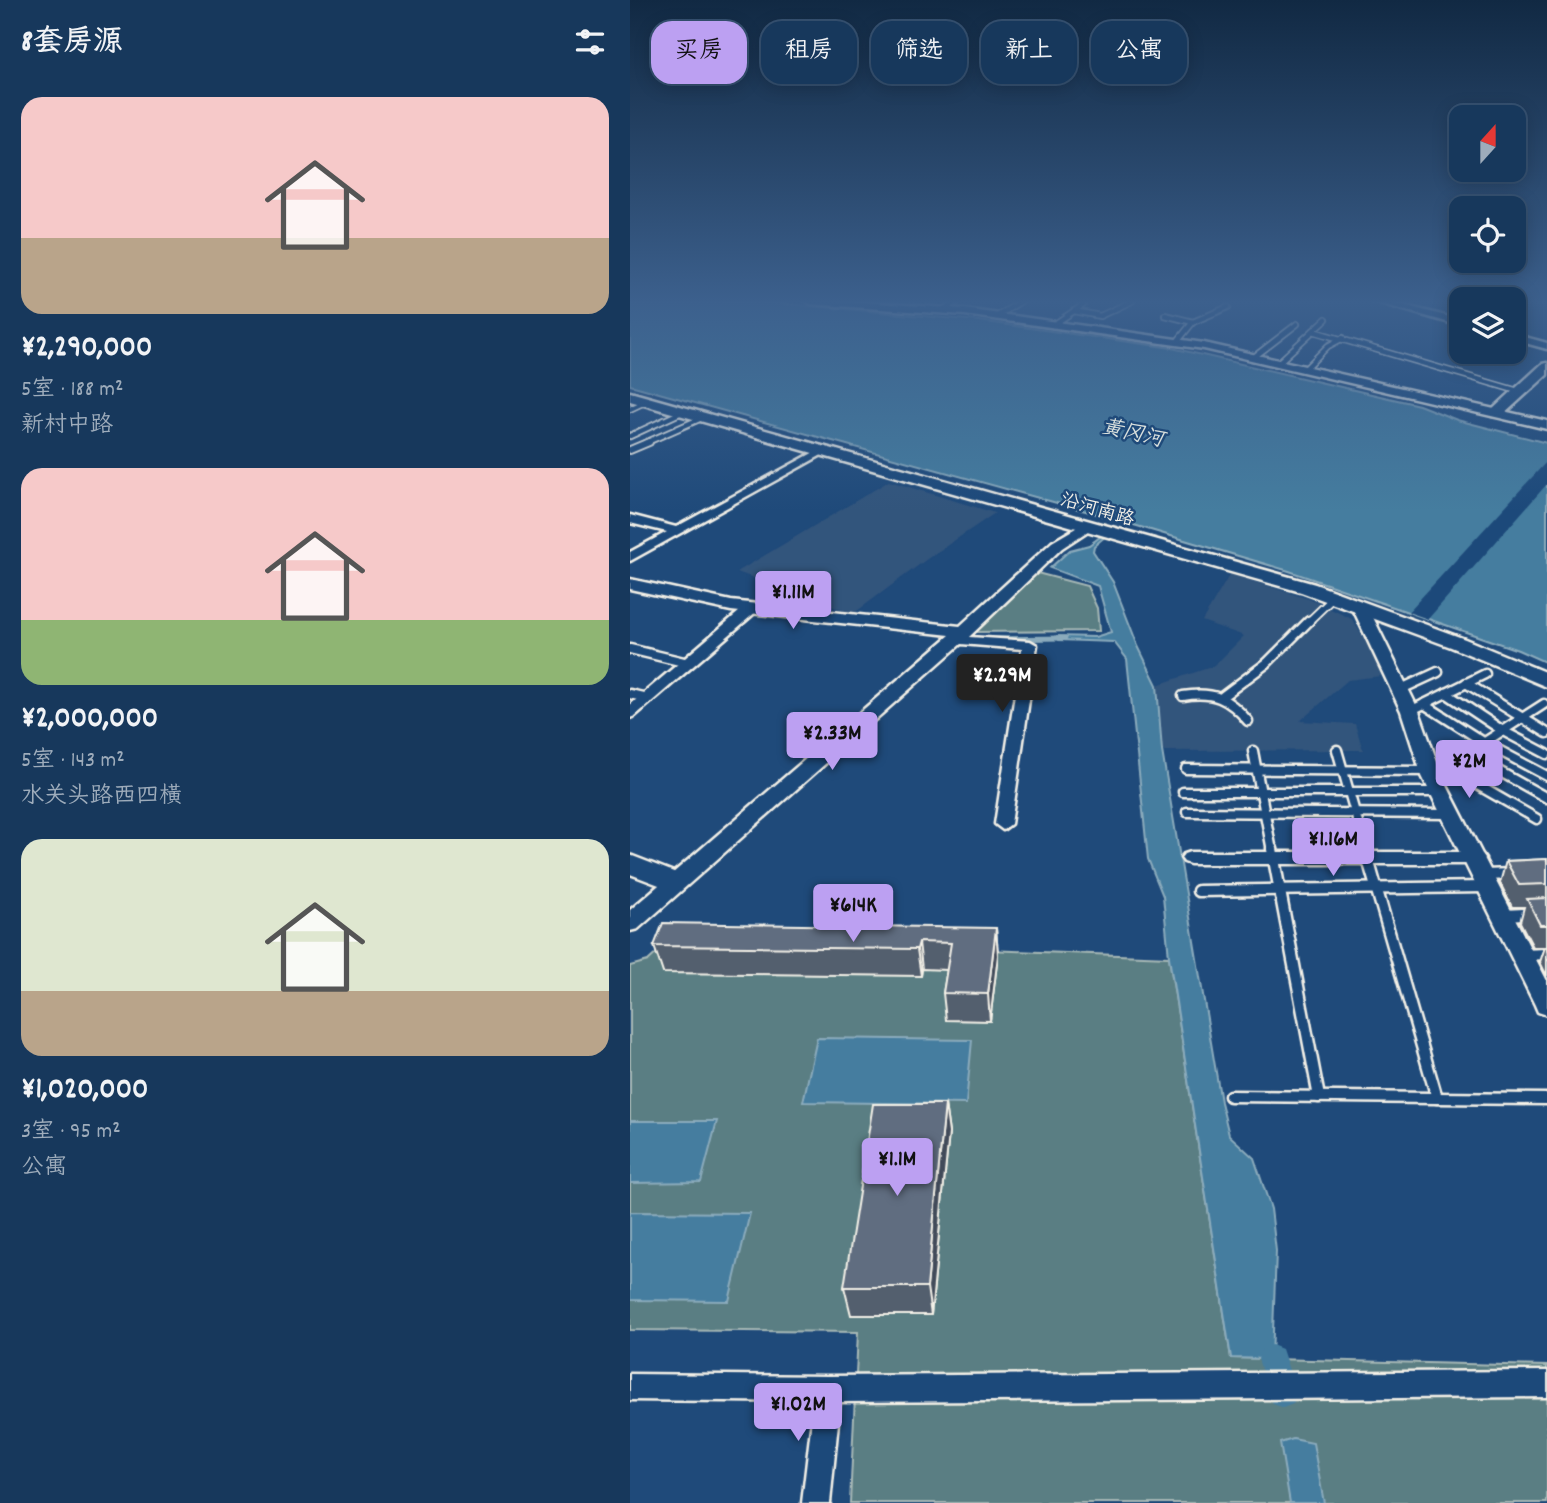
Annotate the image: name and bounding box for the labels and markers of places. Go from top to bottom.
pin: ¥1.11M [736,572,850,631]
pin: ¥2.29M [945,654,1059,714]
pin: ¥2.33M [775,712,889,772]
pin: ¥2M [1435,740,1503,800]
pin: ¥1.16M [1276,818,1390,878]
pin: ¥614K [804,884,902,944]
pin: ¥1.1M [848,1138,946,1198]
pin: ¥1.02M [741,1384,855,1443]

